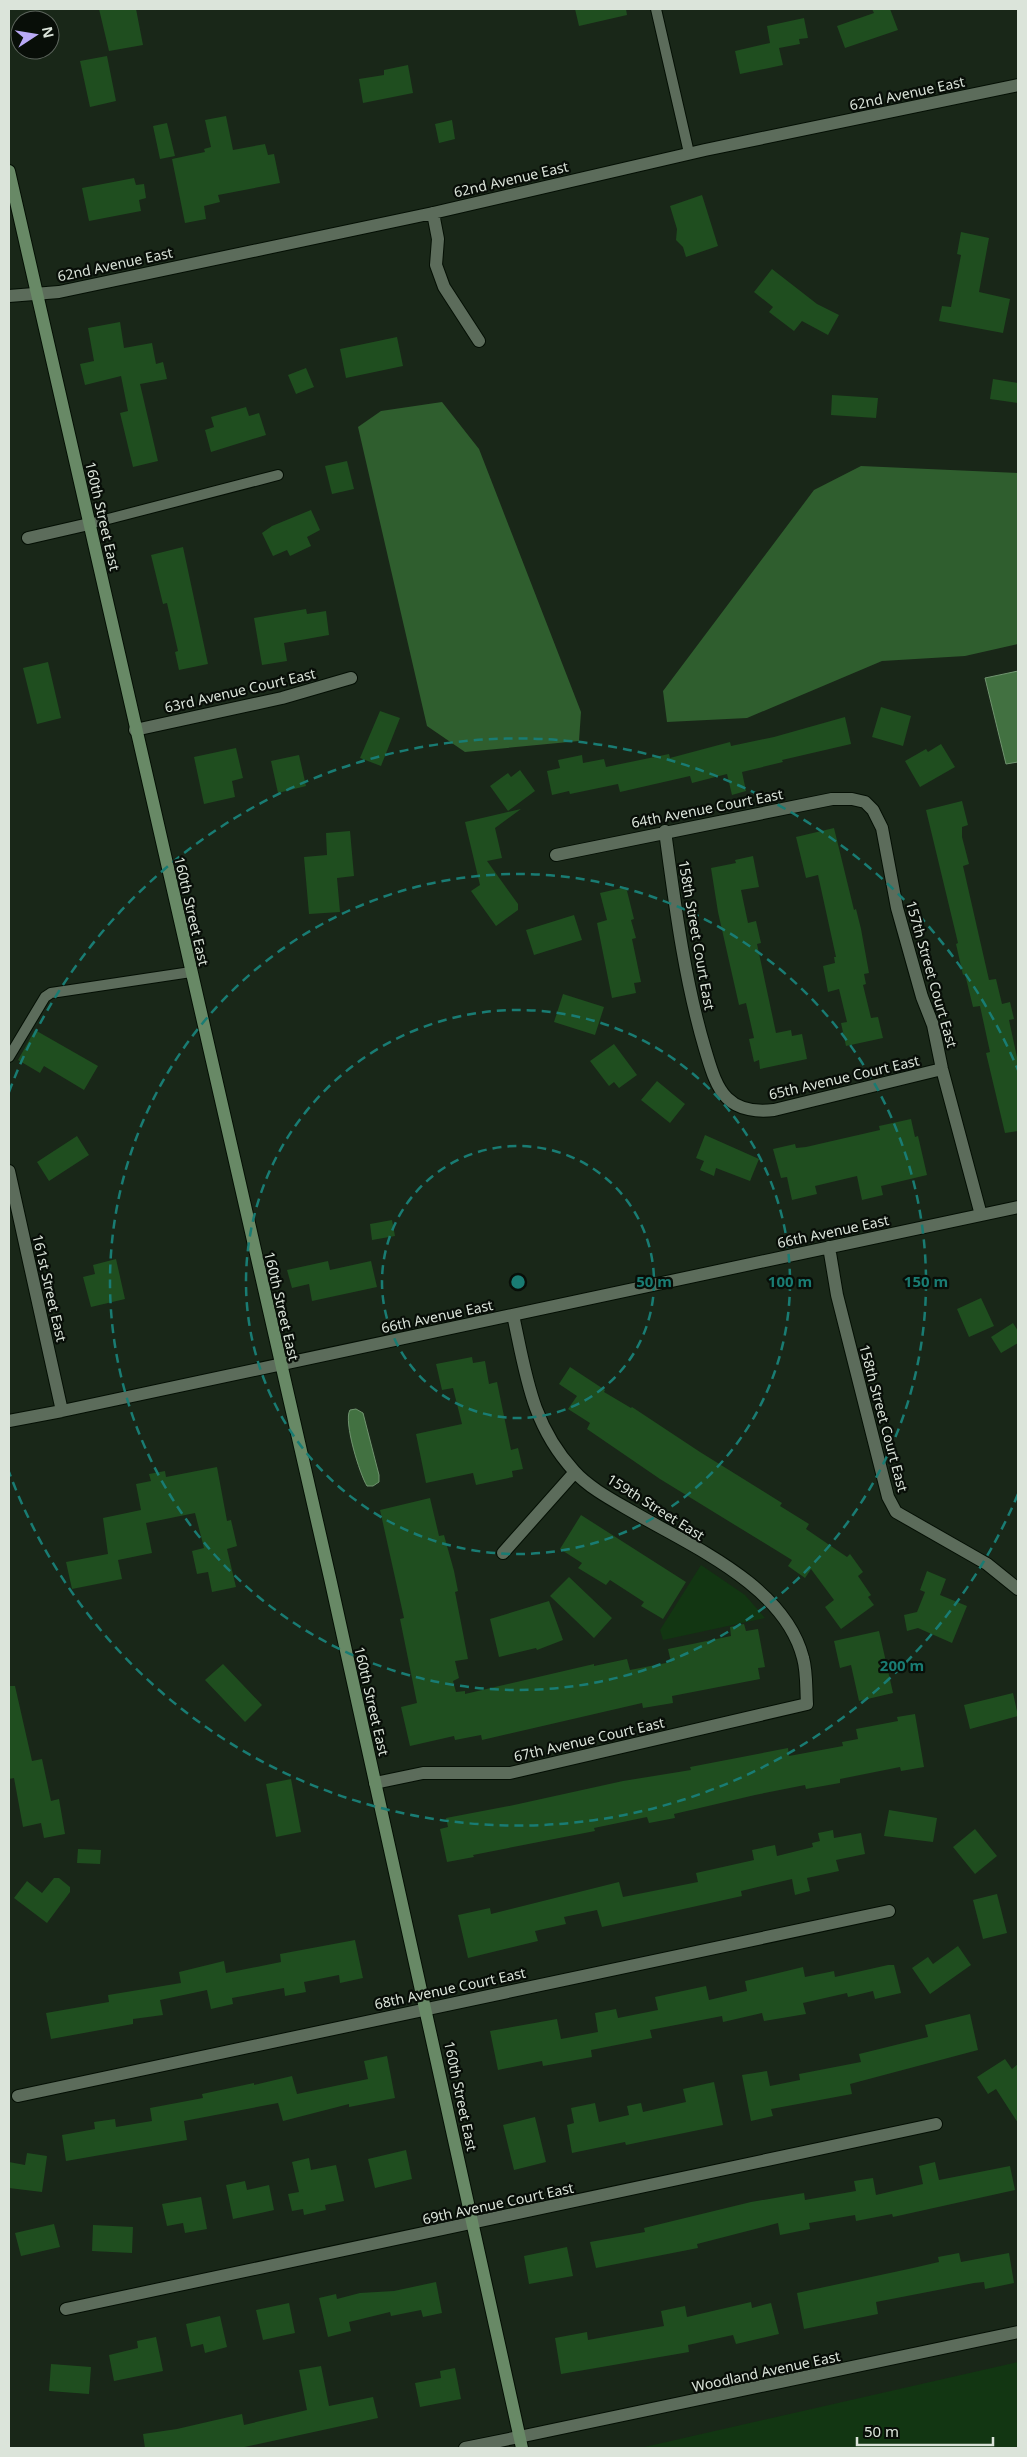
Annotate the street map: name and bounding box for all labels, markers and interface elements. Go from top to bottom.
north arrow [10,10,60,60]
text: N [38,25,59,40]
street label: 62nd Avenue East [848,72,966,114]
street label: 62nd Avenue East [452,157,570,201]
street label: 62nd Avenue East [56,243,174,285]
street label: 160th Street East [81,460,125,572]
street label: 63rd Avenue Court East [163,663,317,717]
street label: 64th Avenue Court East [630,784,784,832]
street label: 160th Street East [170,855,214,967]
street label: 158th Street Court East [674,859,720,1011]
street label: 157th Street Court East [902,898,962,1050]
street label: 65th Avenue Court East [767,1050,921,1104]
street label: 66th Avenue East [775,1210,891,1252]
street label: 161st Street East [28,1232,72,1344]
street label: 160th Street East [260,1250,304,1362]
text: 50 m [636,1271,672,1291]
text: 100 m [768,1271,812,1291]
text: 150 m [904,1271,948,1291]
centre of rings [509,1273,527,1291]
street label: 66th Avenue East [379,1295,495,1337]
street label: 158th Street Court East [855,1342,913,1494]
street label: 159th Street East [604,1469,708,1545]
street label: 160th Street East [350,1645,394,1757]
text: 200 m [880,1655,924,1675]
street label: 67th Avenue Court East [512,1712,666,1766]
street label: 68th Avenue Court East [373,1963,527,2013]
street label: 160th Street East [440,2039,482,2153]
street label: 69th Avenue Court East [421,2178,575,2228]
street label: Woodland Avenue East [690,2346,842,2396]
scale bar [857,2414,993,2446]
text: 50 m [864,2421,899,2441]

